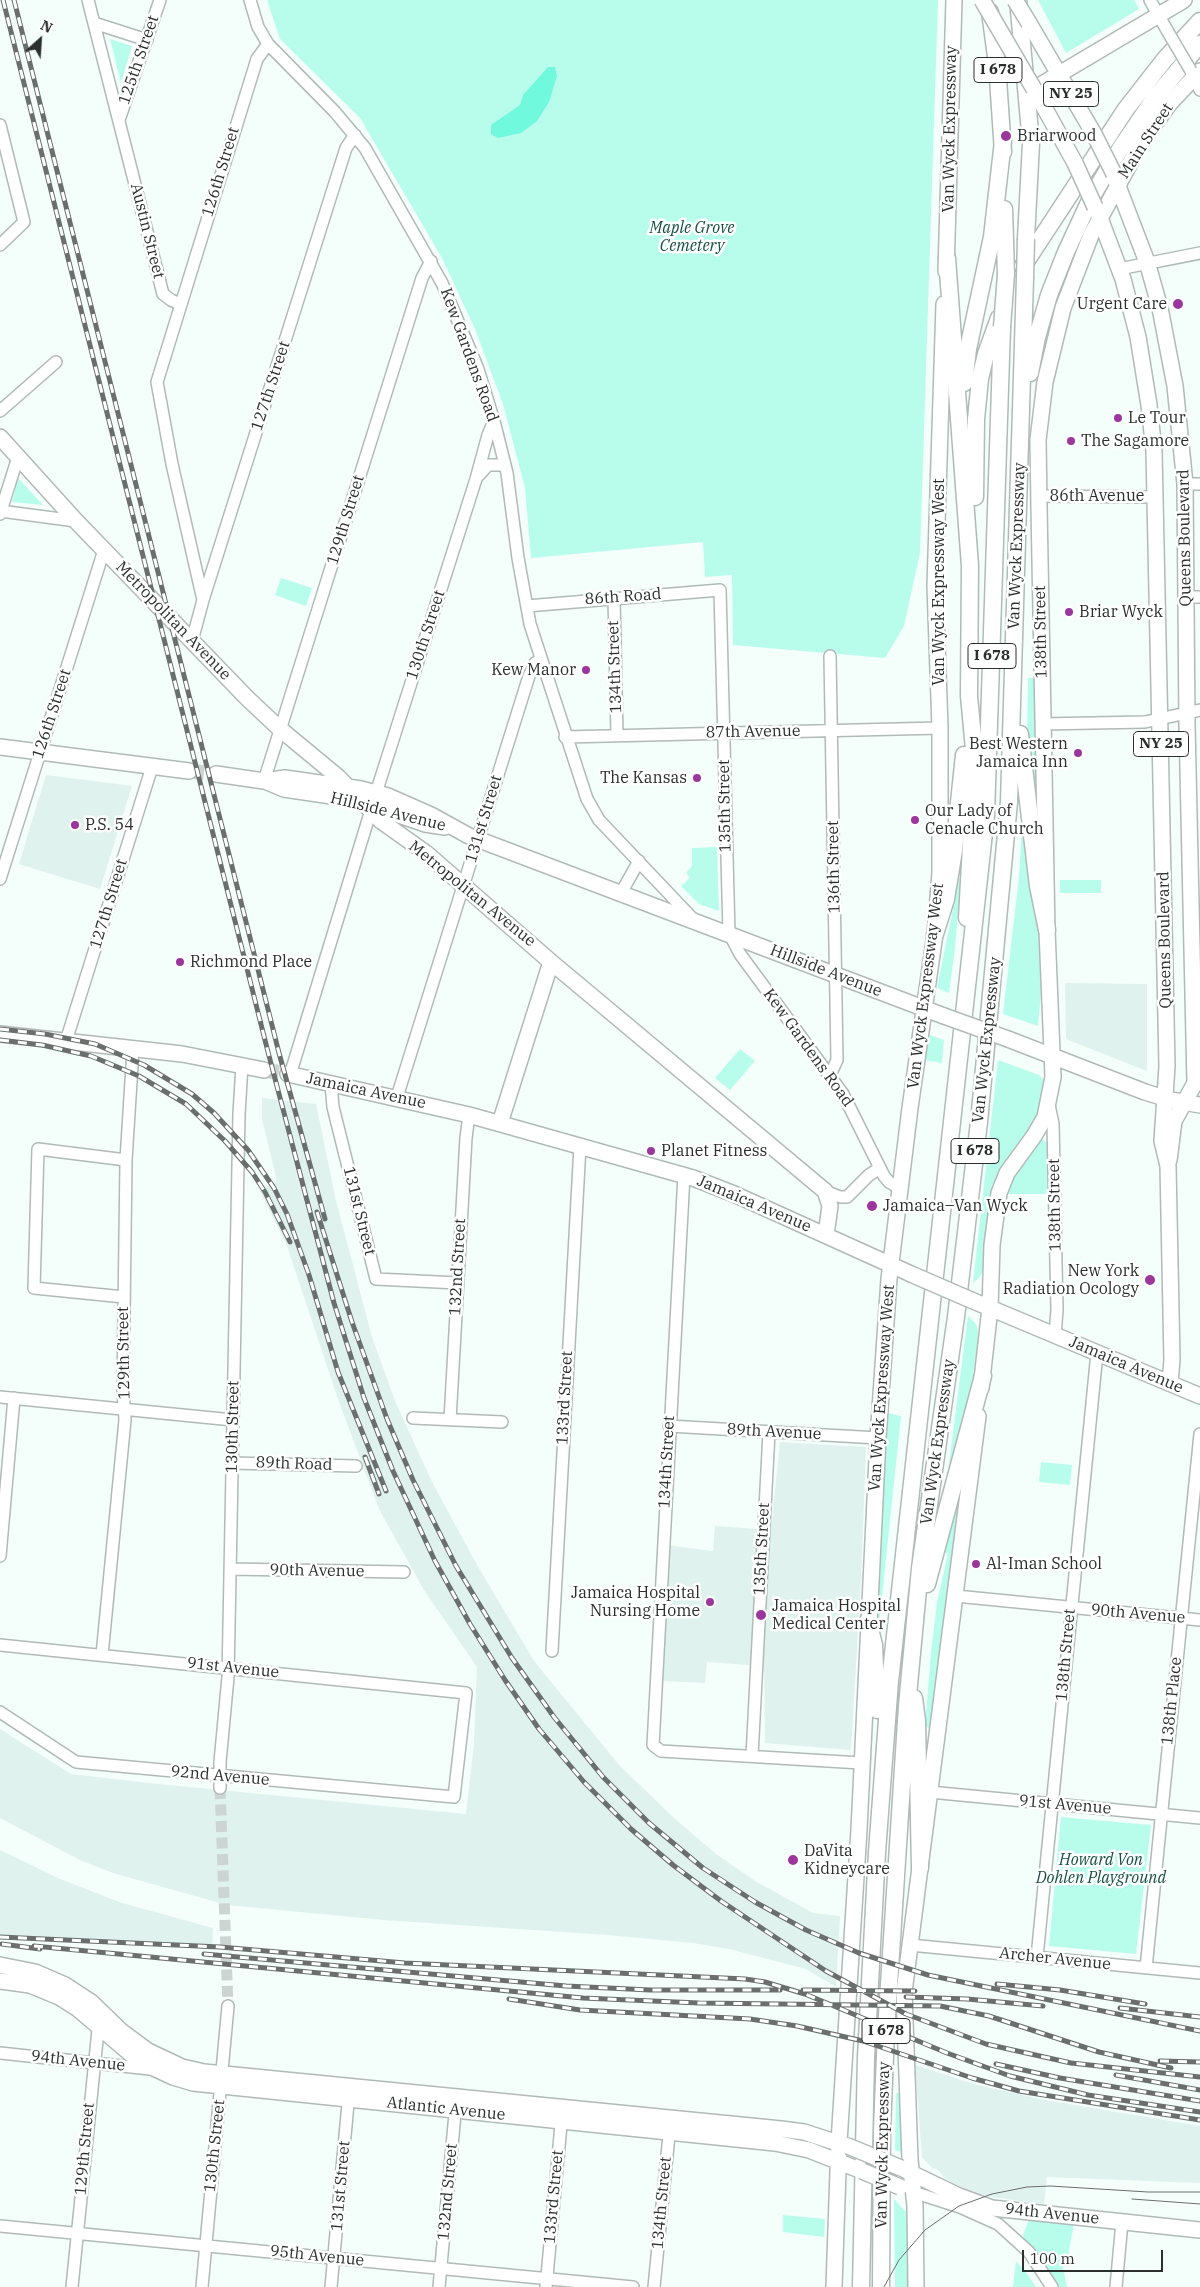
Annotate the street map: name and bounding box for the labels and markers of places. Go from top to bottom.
place label: Briarwood [1017,126,1097,146]
marker: Briarwood [999,129,1013,143]
place label: Urgent Care [1077,294,1167,314]
marker: Urgent Care [1171,297,1185,311]
place label: Le Tour [1128,408,1186,428]
marker: Le Tour [1112,412,1124,424]
place label: The Sagamore [1081,431,1189,451]
marker: The Sagamore [1065,435,1077,447]
place label: Briar Wyck [1079,602,1163,622]
marker: Briar Wyck [1063,606,1075,618]
place label: Kew Manor [491,660,576,680]
marker: Kew Manor [580,664,592,676]
place label: Best Western Jamaica Inn [969,734,1068,772]
marker: Best Western Jamaica Inn [1072,747,1084,759]
place label: The Kansas [600,768,687,788]
marker: The Kansas [691,772,703,784]
place label: Our Lady of Cenacle Church [925,801,1044,839]
marker: Our Lady of Cenacle Church [909,814,921,826]
place label: P.S. 54 [85,815,134,835]
marker: P.S. 54 [69,819,81,831]
place label: Richmond Place [190,952,312,972]
marker: Richmond Place [174,956,186,968]
place label: Planet Fitness [661,1141,767,1161]
marker: Planet Fitness [645,1145,657,1157]
place label: Jamaica–Van Wyck [883,1196,1028,1216]
marker: Jamaica–Van Wyck [865,1199,879,1213]
place label: New York Radiation Ocology [1003,1261,1139,1299]
marker: New York Radiation Ocology [1143,1273,1157,1287]
place label: Al-Iman School [986,1554,1102,1574]
marker: Al-Iman School [970,1558,982,1570]
place label: Jamaica Hospital Nursing Home [571,1583,700,1621]
marker: Jamaica Hospital Nursing Home [704,1596,716,1608]
place label: Jamaica Hospital Medical Center [772,1596,901,1634]
marker: Jamaica Hospital Medical Center [754,1608,768,1622]
place label: DaVita Kidneycare [804,1841,890,1879]
marker: DaVita Kidneycare [786,1853,800,1867]

